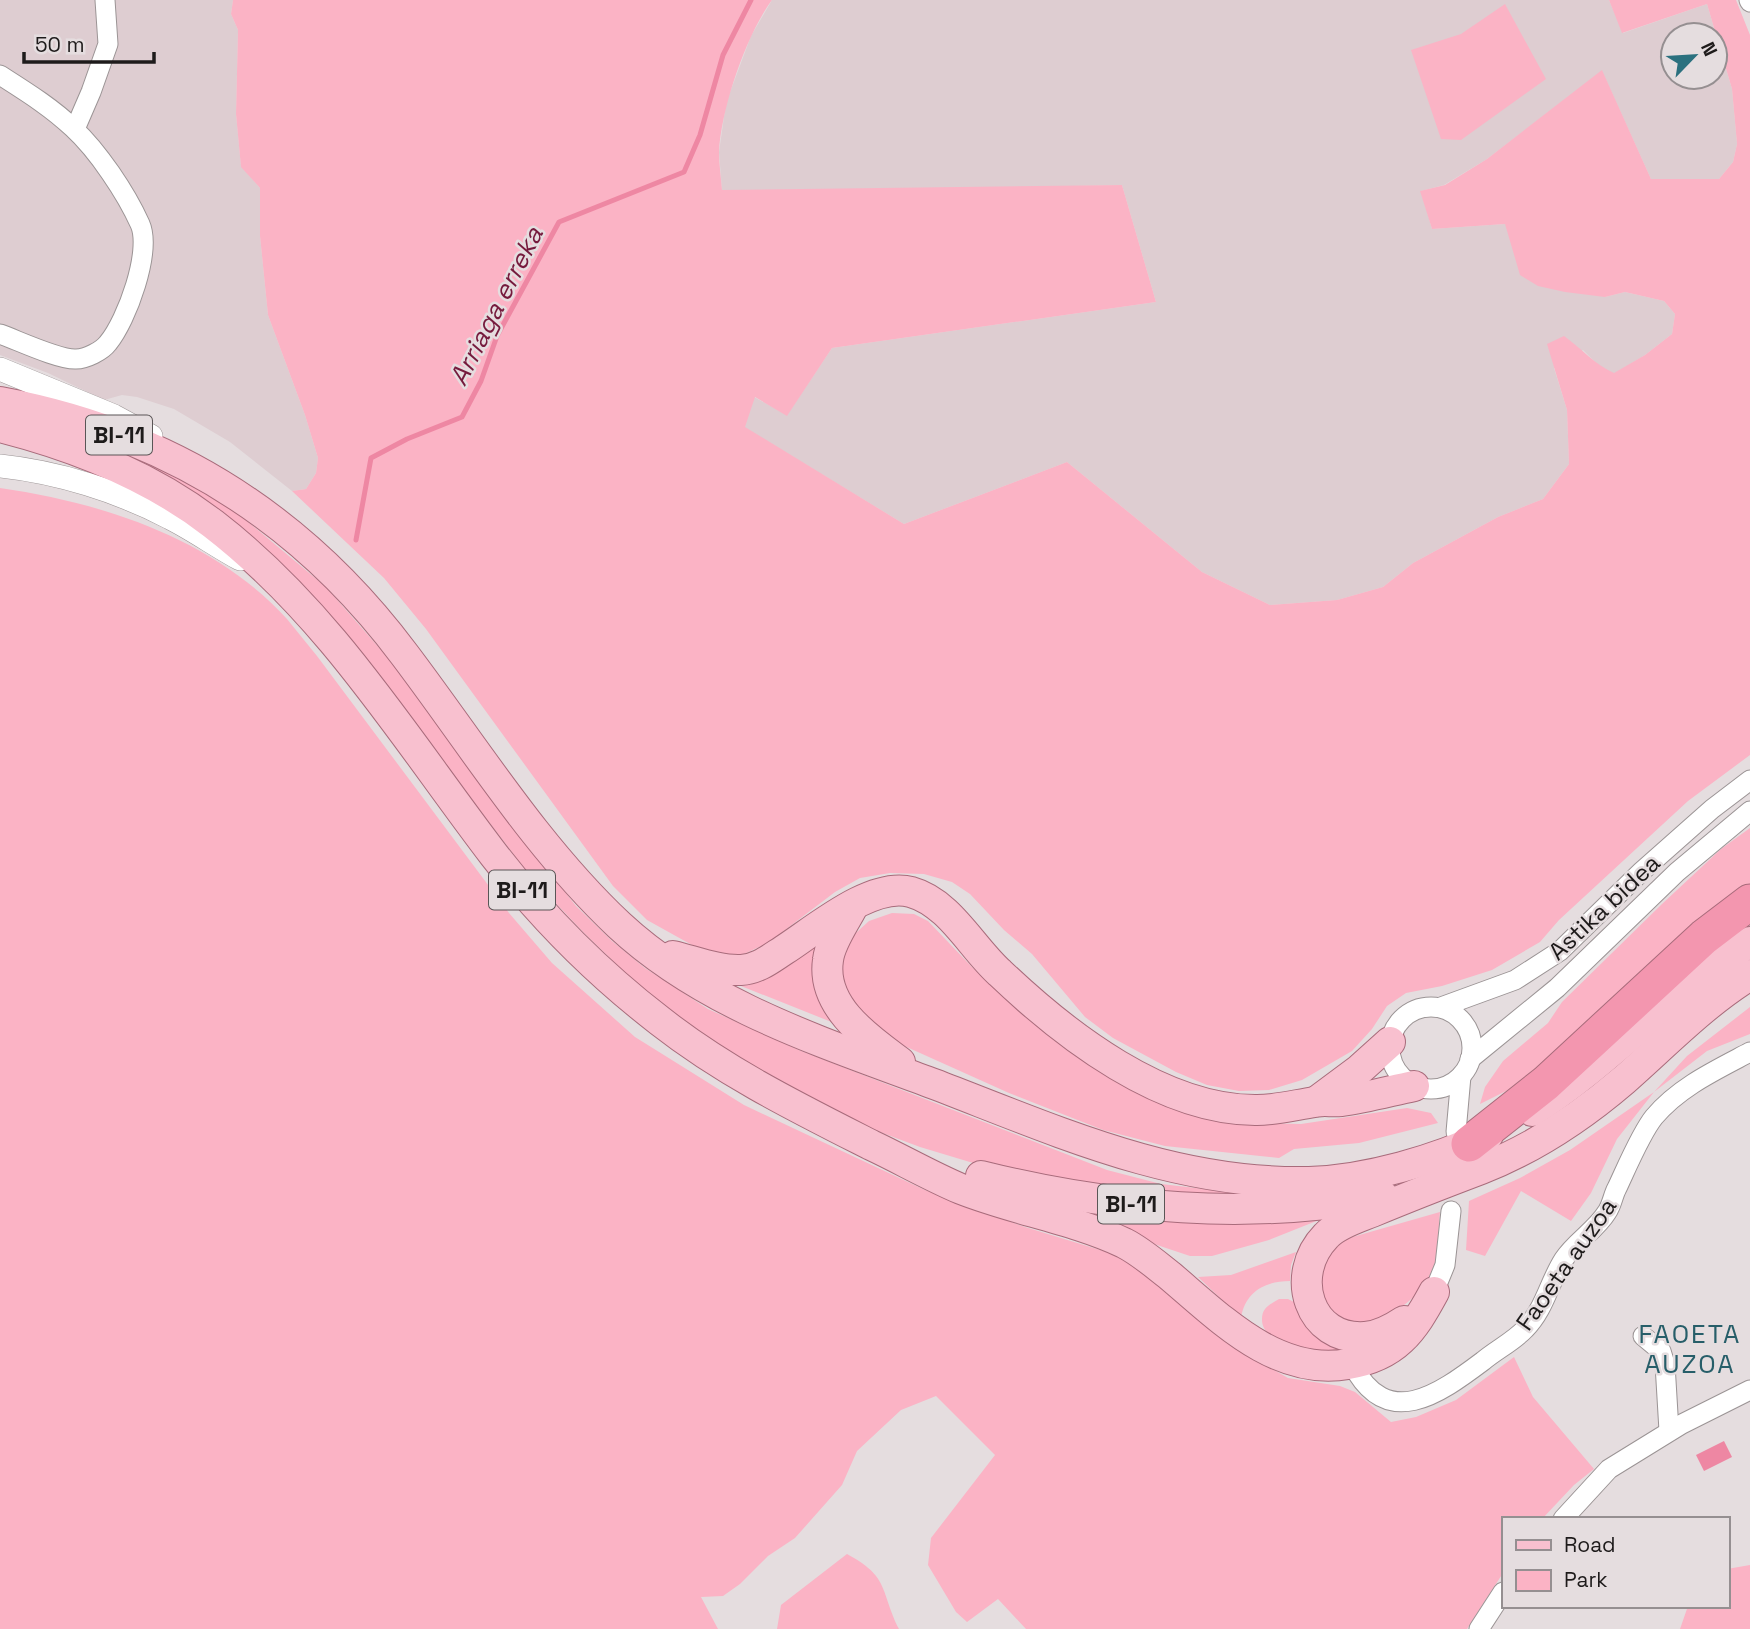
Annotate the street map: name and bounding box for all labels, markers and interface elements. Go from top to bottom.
scale bar [24,21,154,65]
north arrow [1659,21,1729,91]
text: 50 m [35,31,85,58]
text: N [1695,38,1723,60]
water label: Arriaga erreka [441,220,551,391]
road number: BI-11 [86,416,152,454]
street label: Astika bidea [1542,847,1667,967]
road number: BI-11 [489,870,555,909]
road number: BI-11 [1098,1184,1164,1224]
street label: Faoeta auzoa [1509,1192,1623,1336]
district label: FAOETA AUZOA [1639,1317,1741,1381]
legend [1502,1517,1729,1608]
text: Road [1564,1531,1616,1558]
text: Park [1564,1566,1608,1593]

